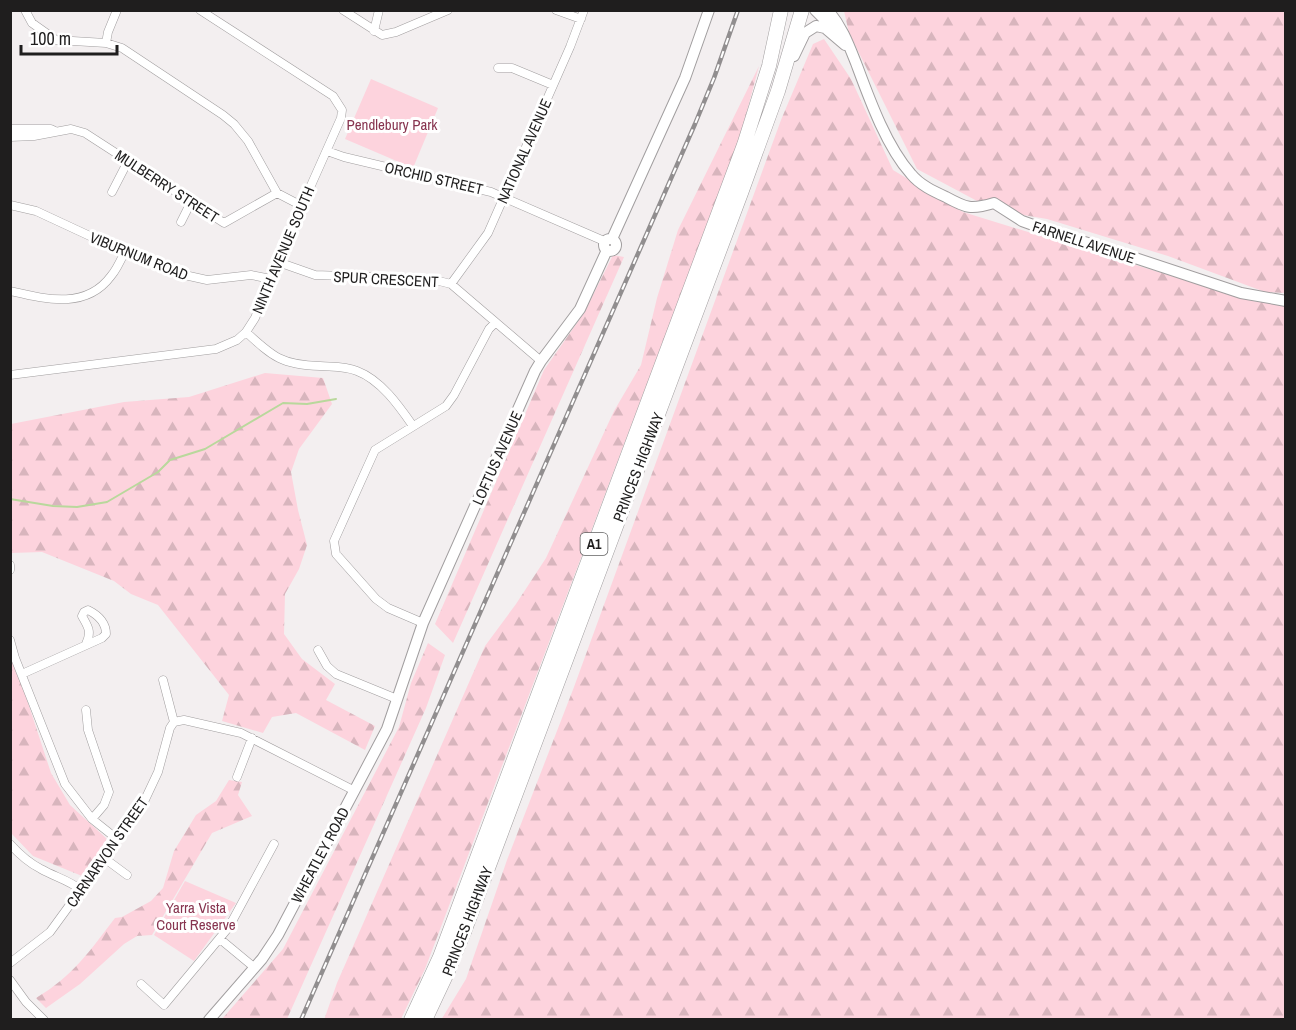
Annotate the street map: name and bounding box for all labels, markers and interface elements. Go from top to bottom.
scale bar [21,18,117,56]
text: 100 m [30,26,71,51]
street label: NATIONAL AVENUE [492,95,556,207]
park label: Pendlebury Park [347,114,438,135]
street label: MULBERRY STREET [111,145,223,228]
street label: ORCHID STREET [383,156,486,200]
street label: NINTH AVENUE SOUTH [247,183,319,317]
street label: FARNELL AVENUE [1030,216,1138,268]
street label: VIBURNUM ROAD [87,227,192,285]
street label: SPUR CRESCENT [333,266,440,292]
street label: LOFTUS AVENUE [467,408,527,508]
street label: PRINCES HIGHWAY [607,409,669,525]
road number: A1 [580,533,608,555]
street label: CARNARVON STREET [61,792,153,911]
street label: WHEATLEY ROAD [286,803,354,907]
street label: PRINCES HIGHWAY [436,863,498,979]
park label: Yarra Vista Court Reserve [156,897,236,935]

